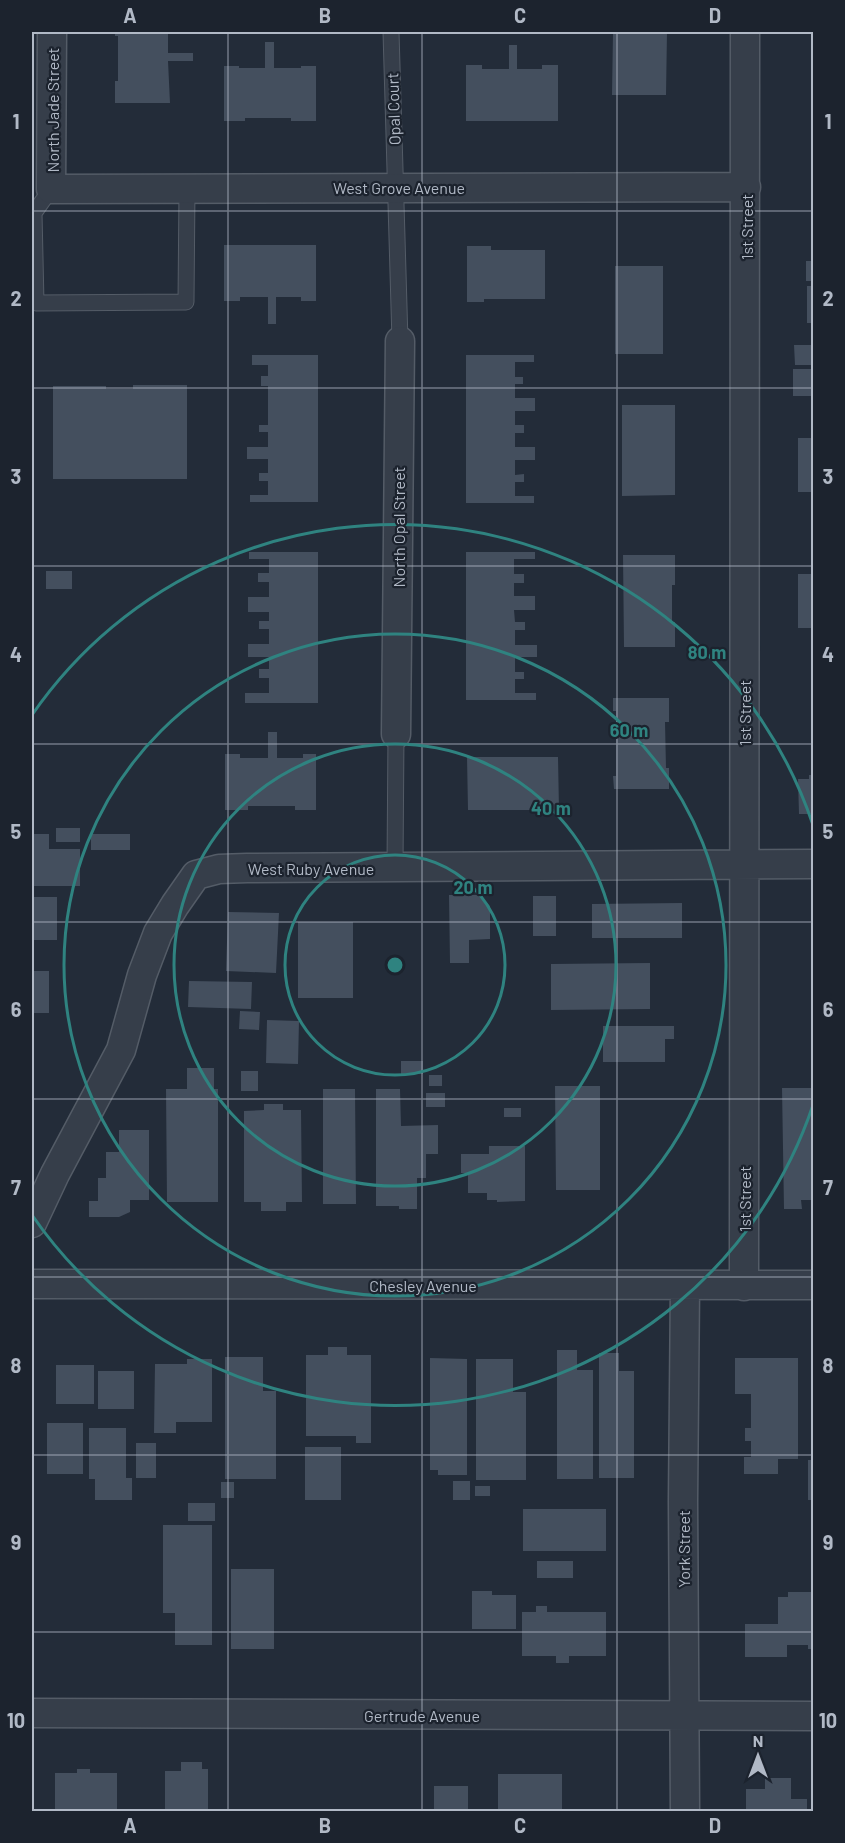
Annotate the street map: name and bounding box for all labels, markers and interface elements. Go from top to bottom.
text: A [123,3,137,27]
text: B [319,3,331,27]
text: C [514,3,526,27]
text: D [709,3,721,27]
street label: North Jade Street [43,48,62,172]
street label: Opal Court [382,72,404,146]
text: 1 [12,109,20,133]
text: 1 [824,109,832,133]
street label: West Grove Avenue [333,178,465,197]
street label: 1st Street [737,194,756,260]
text: 2 [10,286,22,310]
text: 2 [822,286,834,310]
text: 3 [11,464,21,488]
text: 3 [823,464,833,488]
street label: North Opal Street [389,467,408,587]
text: 80 m [688,641,726,663]
text: 4 [10,642,22,666]
text: 4 [822,642,834,666]
street label: 1st Street [735,680,754,746]
text: 60 m [610,719,648,741]
text: 40 m [531,797,571,819]
text: 5 [11,819,22,843]
text: 5 [823,819,834,843]
street label: West Ruby Avenue [248,859,374,878]
text: 20 m [454,876,492,898]
centre of rings [385,955,405,975]
text: 6 [11,997,22,1021]
text: 6 [823,997,834,1021]
street label: 1st Street [735,1166,754,1232]
text: 7 [11,1175,21,1199]
text: 7 [823,1175,833,1199]
street label: Chesley Avenue [369,1276,477,1295]
text: 8 [11,1353,22,1377]
text: 8 [823,1353,834,1377]
street label: York Street [674,1510,693,1588]
text: 9 [11,1530,21,1554]
text: 9 [823,1530,833,1554]
street label: Gertrude Avenue [364,1706,480,1725]
text: 10 [7,1708,25,1732]
text: 10 [819,1708,837,1732]
north arrow [728,1726,788,1786]
text: N [753,1731,763,1750]
text: A [123,1813,137,1837]
text: B [319,1813,331,1837]
text: C [514,1813,526,1837]
text: D [709,1813,721,1837]

